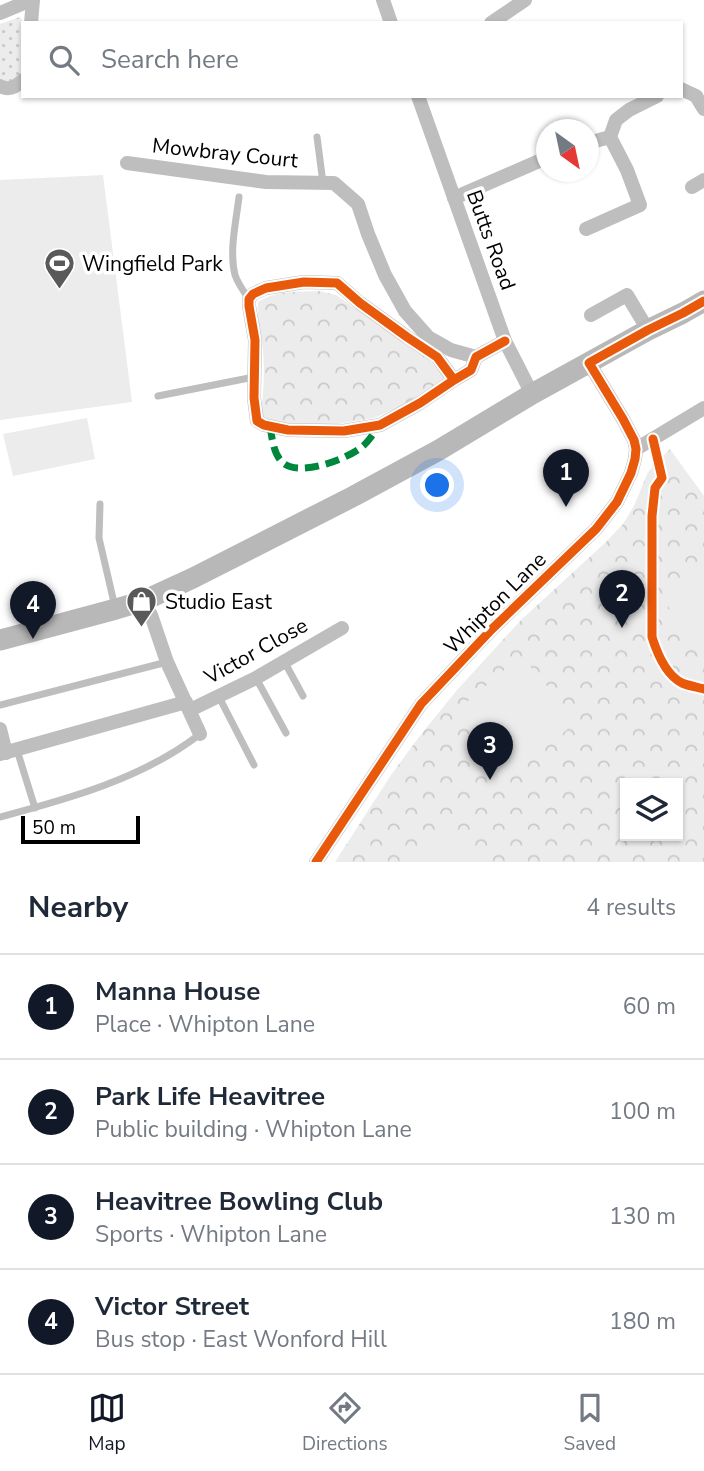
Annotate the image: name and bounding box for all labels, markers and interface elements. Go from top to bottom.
search box [21,21,683,98]
icon: search [45,41,83,79]
text: Search here [101,42,239,77]
north arrow [536,119,599,182]
street label: Mowbray Court [151,131,300,175]
street label: Butts Road [460,186,522,294]
sports icon: Wingfield Park [42,247,76,291]
place label: Wingfield Park [82,250,223,278]
pin: 1 [543,449,589,507]
your location [420,468,454,502]
street label: Whipton Lane [438,546,552,660]
pin: 2 [599,570,645,628]
pin: 4 [10,581,56,639]
shop icon: Studio East [125,585,159,629]
place label: Studio East [165,588,272,616]
street label: Victor Close [198,611,313,691]
pin: 3 [467,722,513,780]
map controls [620,778,683,841]
button: layers [620,778,683,841]
scale bar [21,813,140,845]
text: 50 m [32,815,76,841]
text: Nearby [28,887,128,928]
text: 4 results [586,892,676,923]
text: Manna House [95,974,260,1009]
text: 1 [44,991,58,1022]
text: 60 m [623,991,676,1022]
text: Place · Whipton Lane [95,1009,315,1040]
text: Park Life Heavitree [95,1079,325,1114]
text: 2 [44,1096,58,1127]
text: 100 m [609,1096,676,1127]
text: Public building · Whipton Lane [95,1114,412,1145]
text: Heavitree Bowling Club [95,1184,383,1219]
text: 3 [44,1201,58,1232]
text: 130 m [609,1201,676,1232]
text: Sports · Whipton Lane [95,1219,327,1250]
text: Victor Street [95,1289,249,1324]
text: 4 [44,1306,58,1337]
text: 180 m [609,1306,676,1337]
text: Bus stop · East Wonford Hill [95,1324,387,1355]
tab: Map [88,1389,126,1457]
tab: Directions [302,1389,388,1457]
tab: Saved [564,1389,616,1457]

